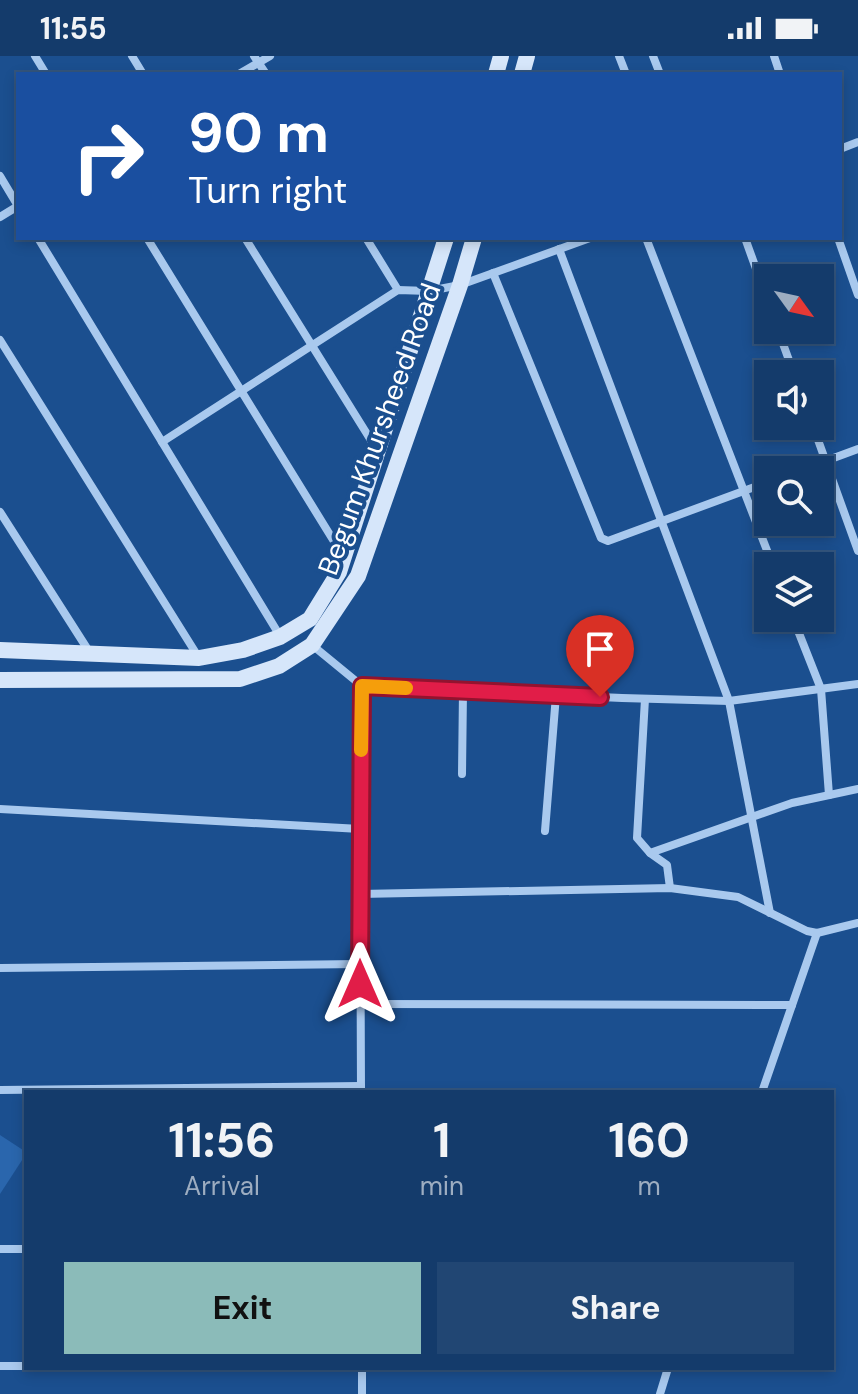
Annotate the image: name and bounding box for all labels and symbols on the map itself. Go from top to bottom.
north arrow [754,264,834,344]
street label: Begum Khursheed Road [309,278,449,580]
pin [566,615,634,697]
position arrow [318,942,402,1026]

